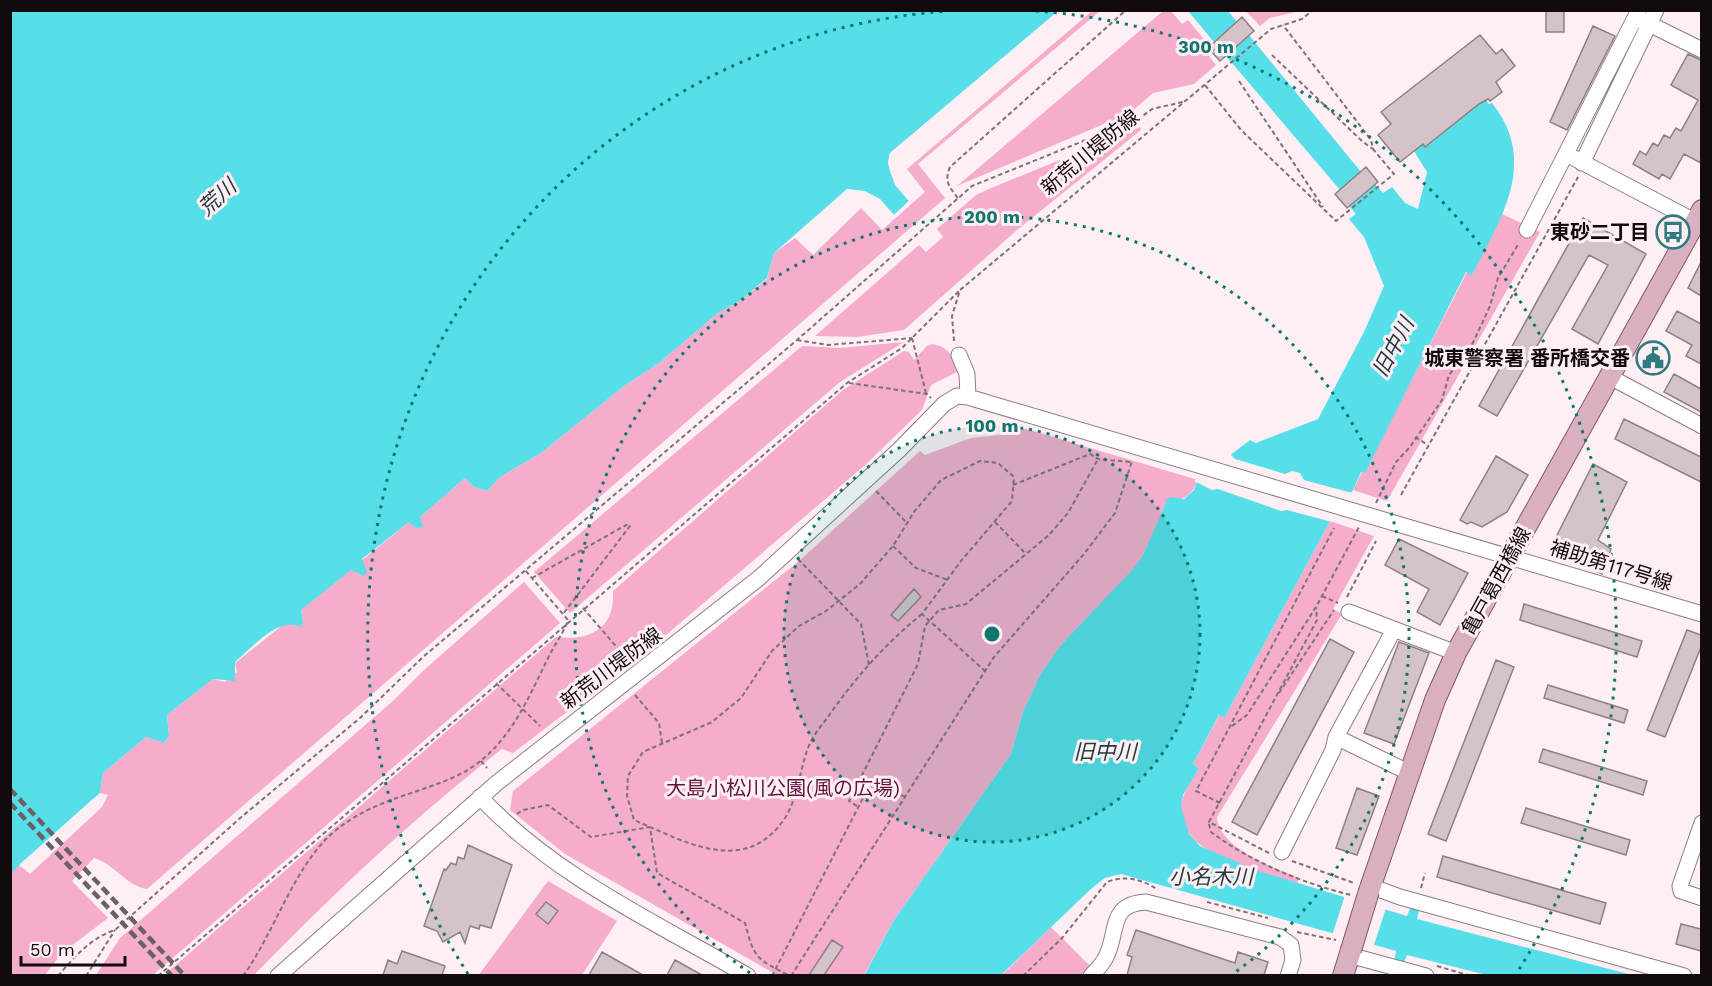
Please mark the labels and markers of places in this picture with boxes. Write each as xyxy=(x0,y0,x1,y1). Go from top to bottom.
bus stop icon: 東砂二丁目 xyxy=(1655,214,1691,250)
place label: 東砂二丁目 xyxy=(1550,220,1650,244)
public building icon: 城東警察署 番所橋交番 xyxy=(1635,340,1671,376)
place label: 城東警察署 番所橋交番 xyxy=(1424,346,1630,370)
centre of rings xyxy=(982,624,1002,644)

